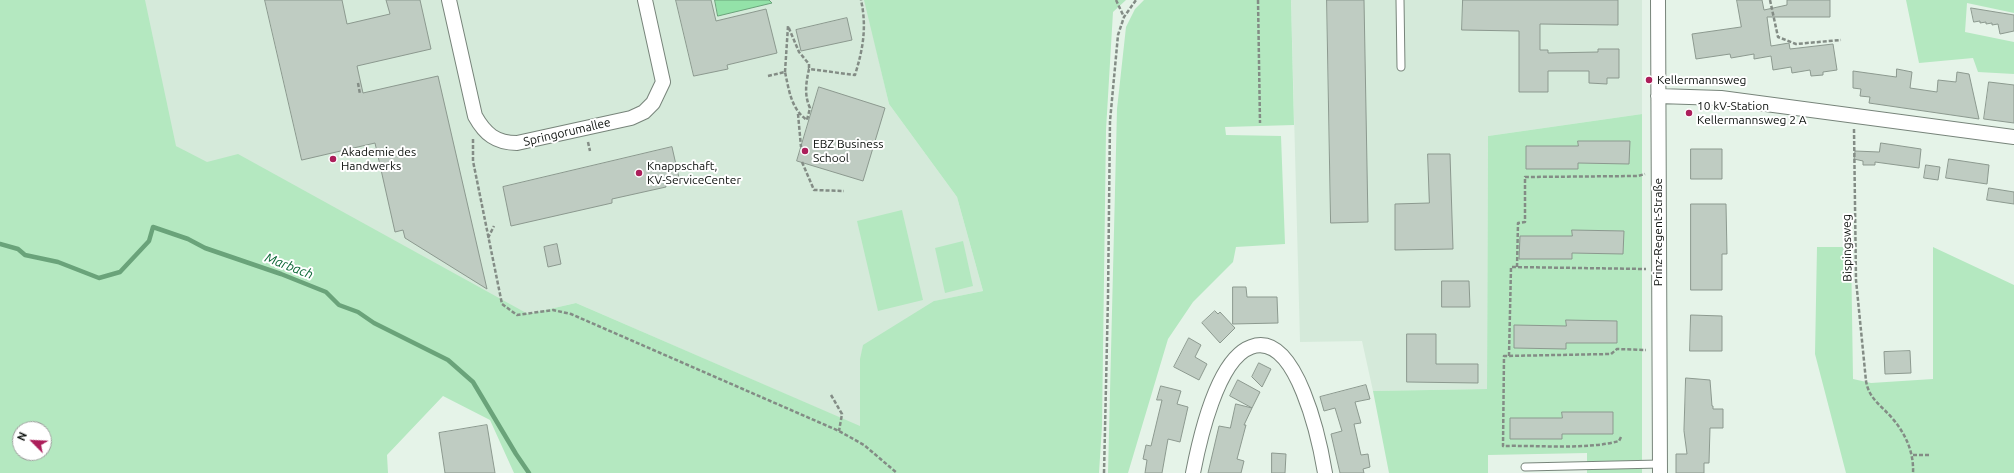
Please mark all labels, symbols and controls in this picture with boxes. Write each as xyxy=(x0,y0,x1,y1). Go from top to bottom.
place label: Kellermannsweg xyxy=(1657,73,1746,87)
marker: Kellermannsweg xyxy=(1644,75,1654,85)
place label: 10 kV-Station Kellermannsweg 2 A xyxy=(1697,99,1807,127)
marker: 10 kV-Station Kellermannsweg 2 A xyxy=(1684,108,1694,118)
street label: Springorumallee xyxy=(522,115,612,149)
place label: EBZ Business School xyxy=(813,137,883,165)
place label: Akademie des Handwerks xyxy=(341,145,416,173)
marker: EBZ Business School xyxy=(800,146,810,156)
marker: Akademie des Handwerks xyxy=(328,154,338,164)
place label: Knappschaft, KV-ServiceCenter xyxy=(647,159,741,187)
marker: Knappschaft, KV-ServiceCenter xyxy=(634,168,644,178)
street label: Prinz-Regent-Straße xyxy=(1651,178,1665,286)
street label: Bispingsweg xyxy=(1839,214,1855,282)
water label: Marbach xyxy=(263,250,315,282)
north arrow xyxy=(12,421,52,461)
text: N xyxy=(15,430,29,443)

